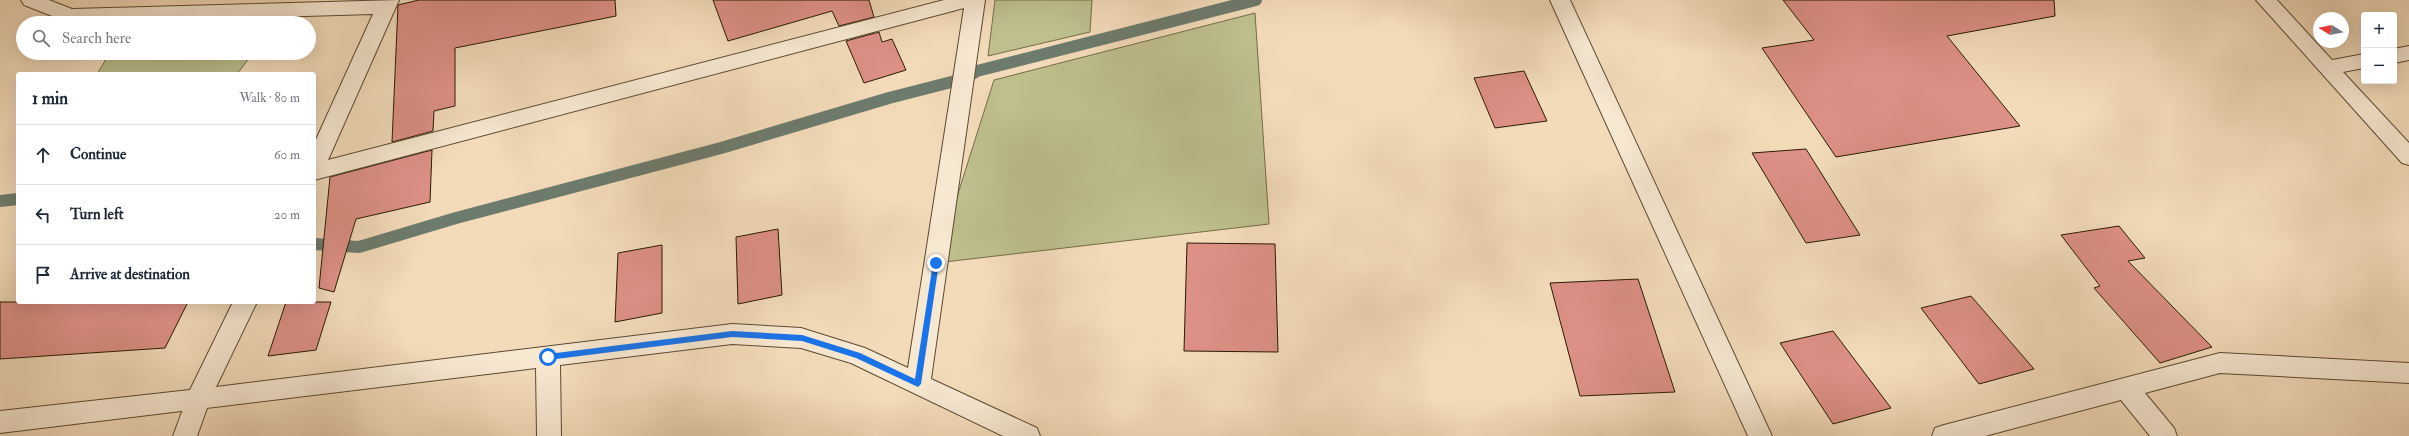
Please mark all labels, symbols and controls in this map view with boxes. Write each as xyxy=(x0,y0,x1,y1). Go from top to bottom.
north arrow xyxy=(2313,12,2349,48)
map controls xyxy=(2361,12,2397,84)
button: + xyxy=(2361,12,2397,48)
search box xyxy=(16,16,316,60)
icon: search xyxy=(30,27,52,49)
text: Search here xyxy=(62,29,131,48)
button: − xyxy=(2361,48,2397,84)
text: 1 min xyxy=(32,88,68,109)
text: Walk · 80 m xyxy=(239,90,300,106)
icon: ahead xyxy=(32,144,54,166)
text: Continue xyxy=(70,145,126,164)
text: 60 m xyxy=(274,147,300,163)
icon: left xyxy=(32,204,54,226)
text: Turn left xyxy=(70,205,124,224)
text: 20 m xyxy=(274,207,300,223)
route end xyxy=(927,254,945,272)
icon: arrive xyxy=(32,264,54,286)
text: Arrive at destination xyxy=(70,265,190,284)
route start xyxy=(539,348,557,366)

